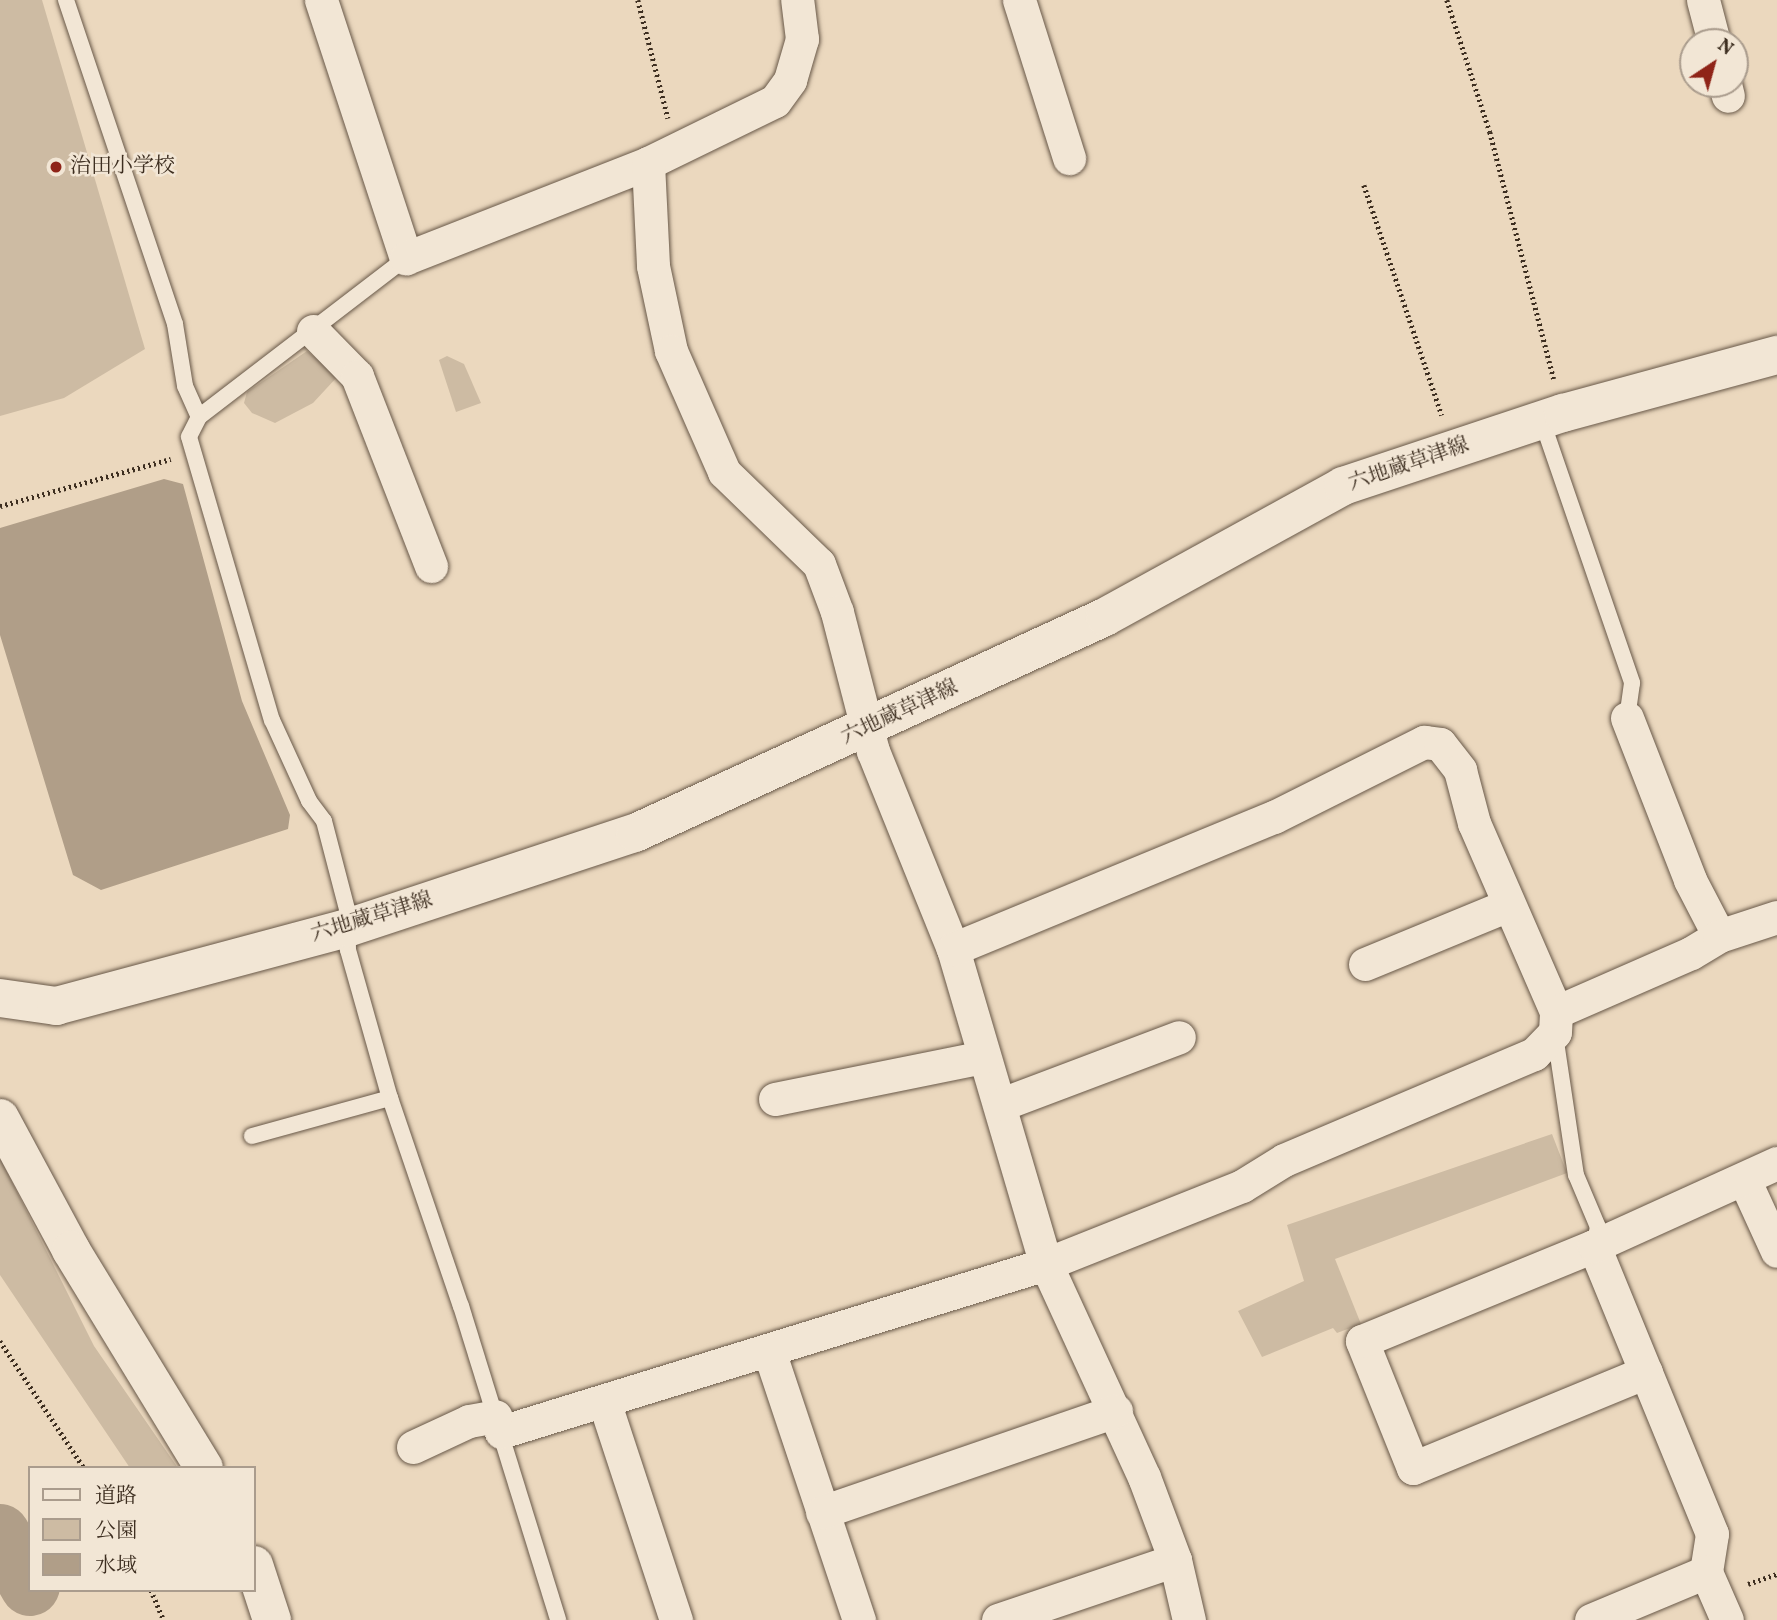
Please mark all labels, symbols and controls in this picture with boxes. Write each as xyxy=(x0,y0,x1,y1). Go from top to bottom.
north arrow xyxy=(1679,28,1749,98)
text: N xyxy=(1712,33,1738,62)
place label: 治田小学校 xyxy=(70,154,175,180)
marker: 治田小学校 xyxy=(48,159,64,175)
street label: 六地蔵草津線 xyxy=(1345,433,1473,497)
street label: 六地蔵草津線 xyxy=(838,675,962,751)
street label: 六地蔵草津線 xyxy=(308,888,436,948)
legend xyxy=(28,1466,256,1592)
text: 道路 xyxy=(95,1482,137,1511)
text: 公園 xyxy=(95,1517,137,1546)
text: 水域 xyxy=(95,1552,137,1581)

